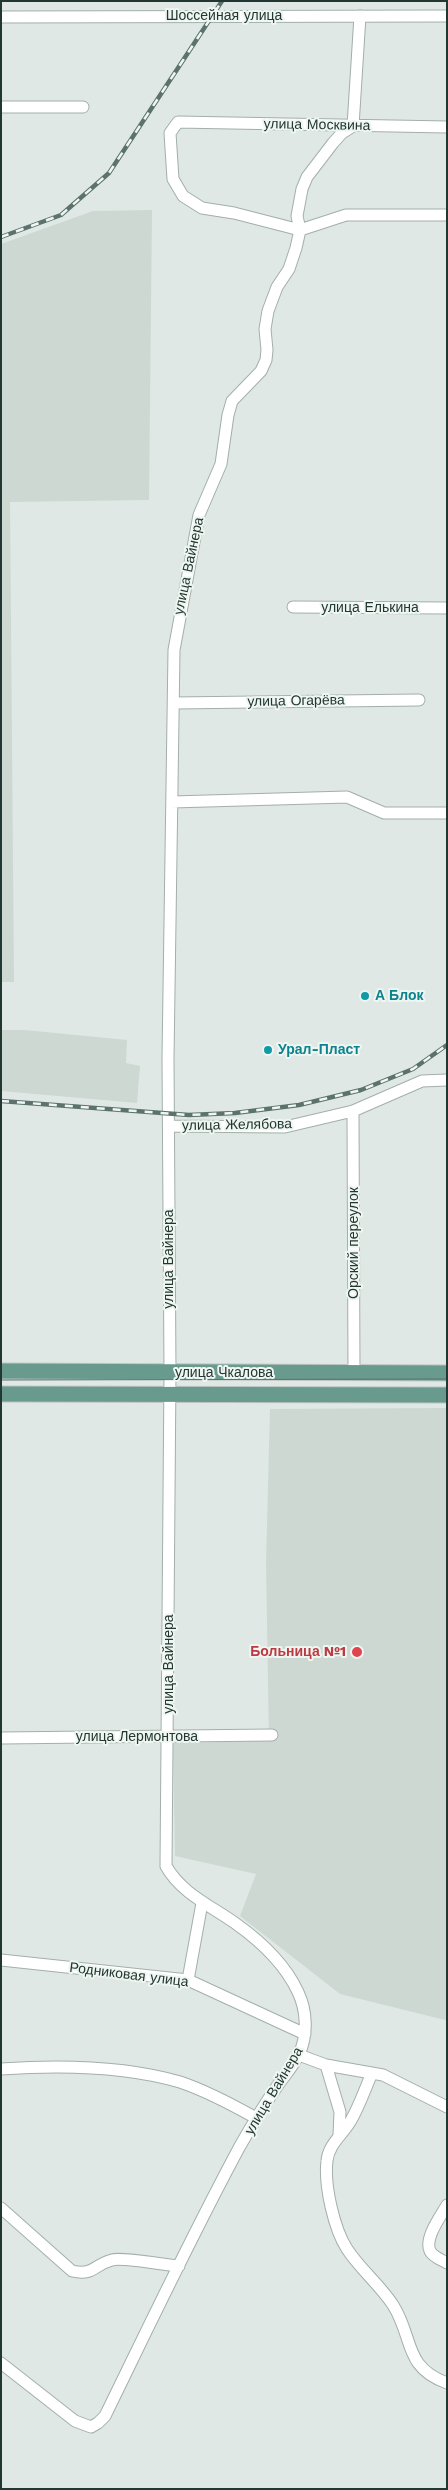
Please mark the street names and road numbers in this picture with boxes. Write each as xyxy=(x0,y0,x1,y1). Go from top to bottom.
street label: Шоссейная улица xyxy=(166,8,282,24)
street label: улица Москвина xyxy=(263,116,371,134)
street label: улица Вайнера xyxy=(170,516,208,616)
street label: улица Елькина xyxy=(321,600,419,616)
street label: улица Огарёва xyxy=(247,692,345,710)
street label: улица Желябова xyxy=(182,1116,292,1134)
street label: Орский переулок xyxy=(346,1187,362,1299)
street label: улица Вайнера xyxy=(161,1209,177,1309)
street label: улица Чкалова xyxy=(175,1365,273,1381)
street label: улица Вайнера xyxy=(161,1614,177,1714)
street label: улица Лермонтова xyxy=(76,1729,198,1745)
street label: Родниковая улица xyxy=(68,1959,190,1991)
street label: улица Вайнера xyxy=(241,2044,307,2138)

